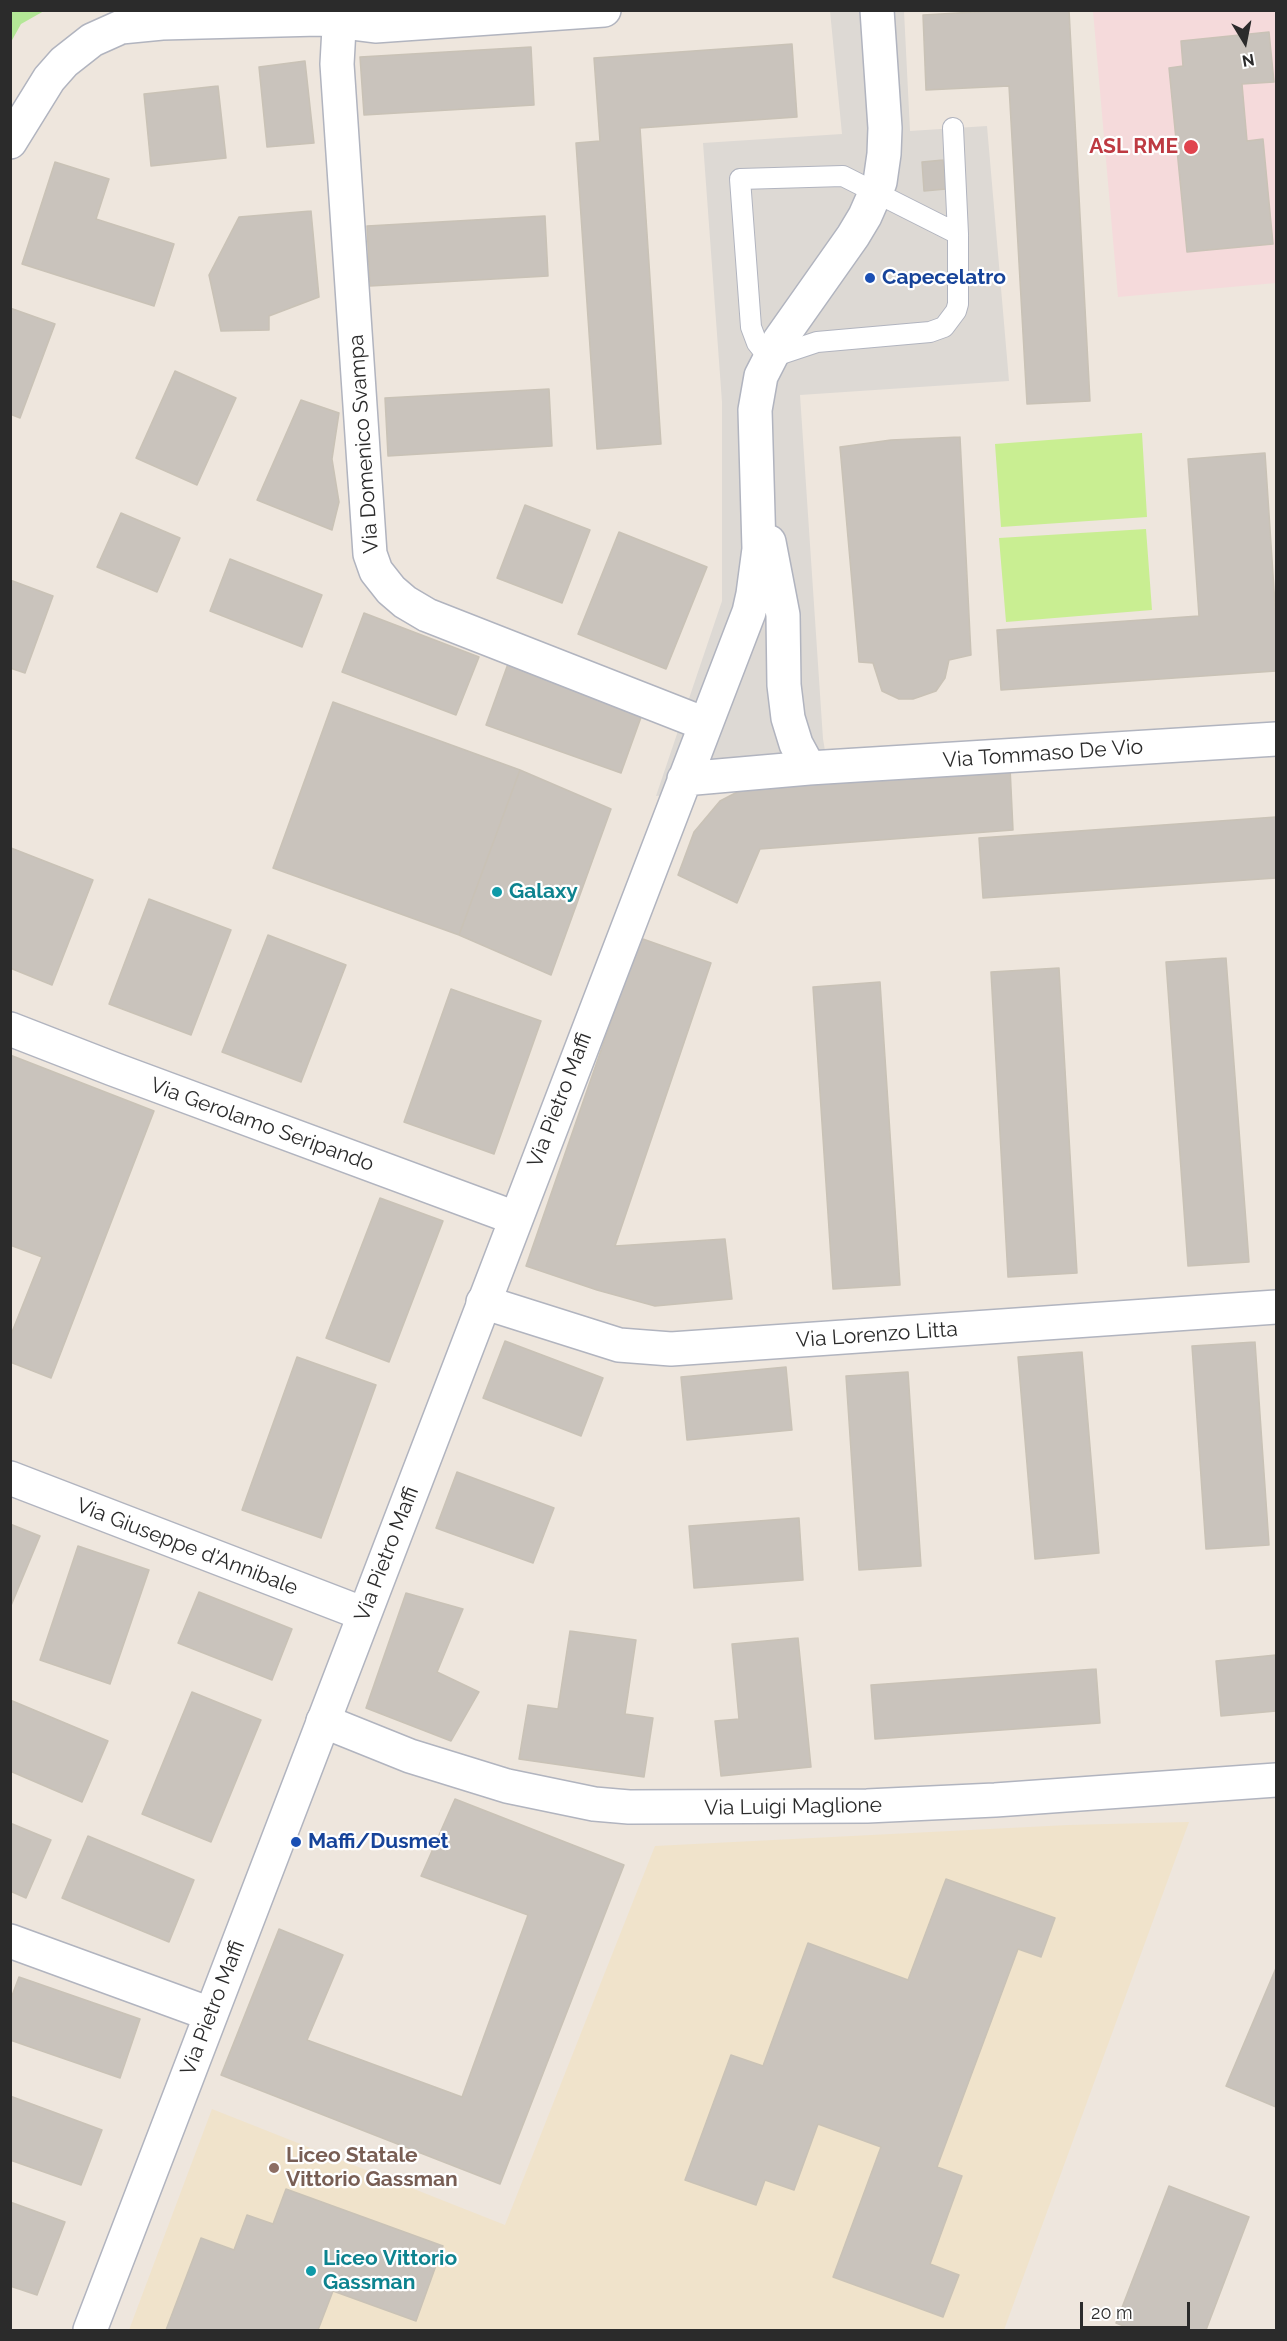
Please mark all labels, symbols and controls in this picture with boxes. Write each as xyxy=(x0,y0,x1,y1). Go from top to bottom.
north arrow xyxy=(1215,12,1275,72)
text: N xyxy=(1241,50,1256,71)
place label: ASL RME xyxy=(1089,134,1178,160)
marker: ASL RME xyxy=(1182,138,1200,156)
place label: Capecelatro xyxy=(882,265,1006,291)
marker: Capecelatro xyxy=(863,271,877,285)
street label: Via Domenico Svampa xyxy=(344,334,384,554)
street label: Via Tommaso De Vio xyxy=(942,734,1144,774)
place label: Galaxy xyxy=(509,879,578,905)
marker: Galaxy xyxy=(490,885,504,899)
street label: Via Pietro Maffi xyxy=(523,1029,597,1171)
street label: Via Gerolamo Seripando xyxy=(147,1073,377,1177)
street label: Via Lorenzo Litta xyxy=(795,1317,959,1353)
street label: Via Pietro Maffi xyxy=(350,1483,424,1625)
street label: Via Giuseppe d'Annibale xyxy=(73,1493,301,1601)
street label: Via Luigi Maglione xyxy=(704,1793,882,1821)
place label: Maffi/Dusmet xyxy=(308,1829,449,1855)
marker: Maffi/Dusmet xyxy=(289,1835,303,1849)
street label: Via Pietro Maffi xyxy=(176,1937,250,2079)
place label: Liceo Statale Vittorio Gassman xyxy=(286,2143,458,2193)
marker: Liceo Statale Vittorio Gassman xyxy=(267,2161,281,2175)
place label: Liceo Vittorio Gassman xyxy=(323,2246,457,2296)
marker: Liceo Vittorio Gassman xyxy=(304,2264,318,2278)
scale bar xyxy=(1083,2290,1192,2328)
text: 20 m xyxy=(1091,2302,1133,2323)

